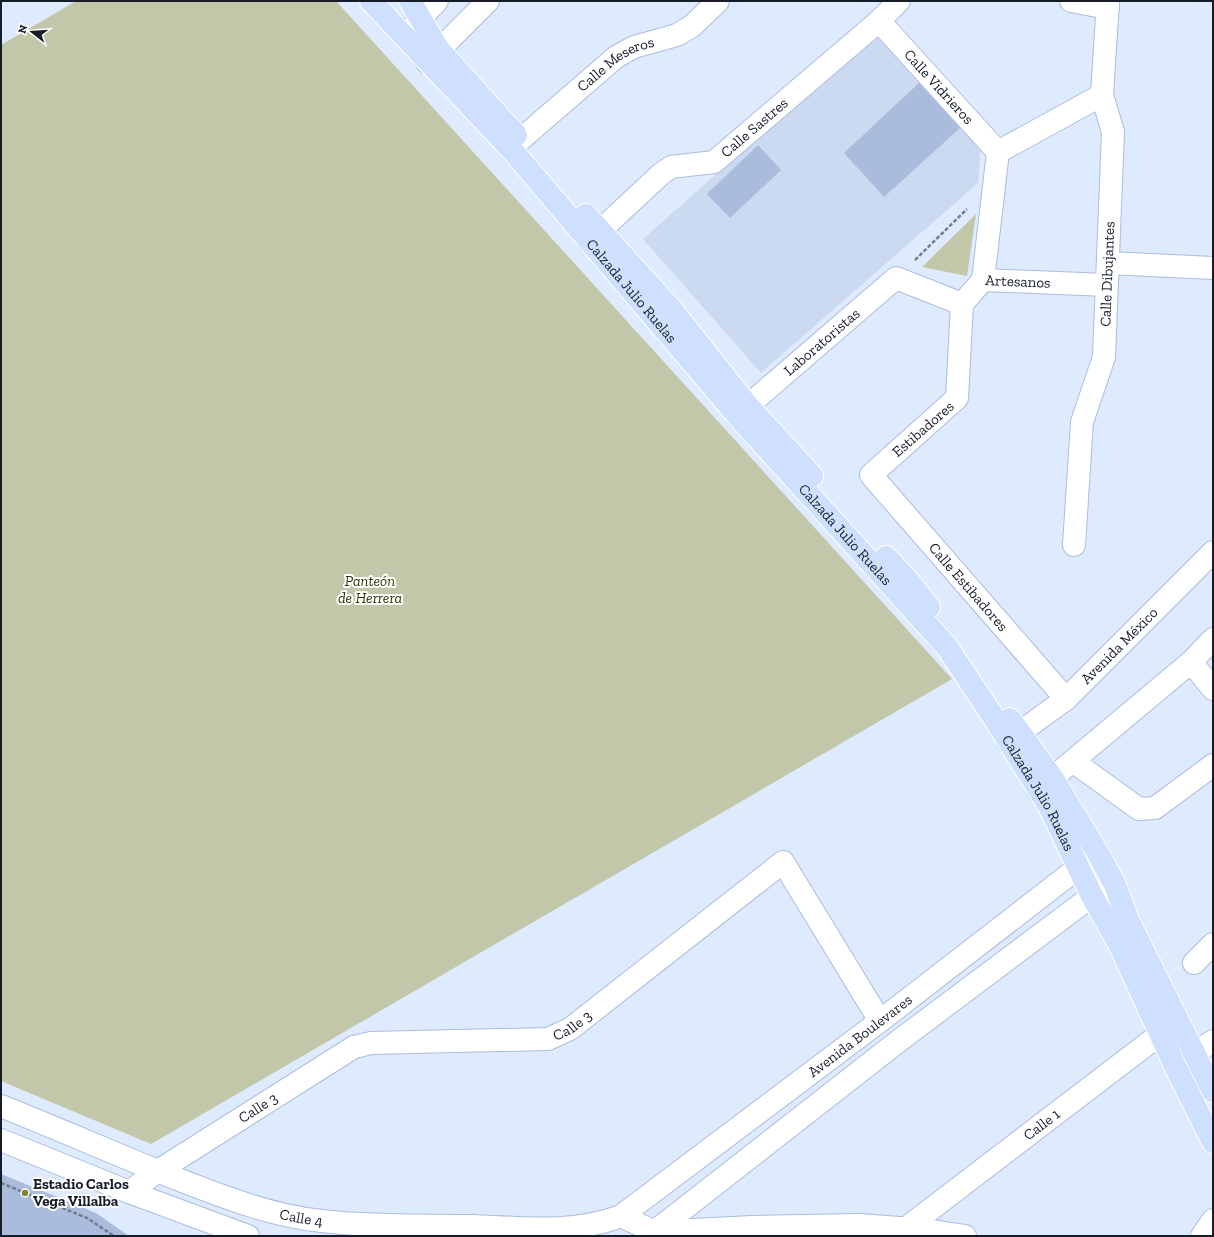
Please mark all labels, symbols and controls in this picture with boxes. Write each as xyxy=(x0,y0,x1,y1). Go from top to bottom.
north arrow xyxy=(12,12,52,52)
text: N xyxy=(15,23,31,35)
street label: Calle Meseros xyxy=(573,33,656,96)
street label: Calle Vidrieros xyxy=(900,46,977,128)
street label: Calle Sastres xyxy=(717,94,792,161)
street label: Calle Dibujantes xyxy=(1096,221,1118,327)
street label: Calzada Julio Ruelas xyxy=(583,235,681,347)
street label: Artesanos xyxy=(985,271,1051,292)
street label: Laboratoristas xyxy=(780,304,864,380)
street label: Estibadores xyxy=(888,397,958,461)
street label: Calzada Julio Ruelas xyxy=(795,480,896,589)
street label: Calle Estibadores xyxy=(925,539,1012,635)
park label: Panteón de Herrera xyxy=(338,572,402,607)
street label: Avenida México xyxy=(1077,603,1162,688)
street label: Calzada Julio Ruelas xyxy=(998,732,1078,854)
street label: Avenida Boulevares xyxy=(804,990,916,1081)
street label: Calle 3 xyxy=(550,1007,595,1045)
street label: Calle 3 xyxy=(235,1089,281,1127)
street label: Calle 1 xyxy=(1020,1105,1064,1144)
place label: Estadio Carlos Vega Villalba xyxy=(33,1175,129,1210)
marker: Estadio Carlos Vega Villalba xyxy=(20,1188,30,1198)
street label: Calle 4 xyxy=(278,1205,324,1230)

